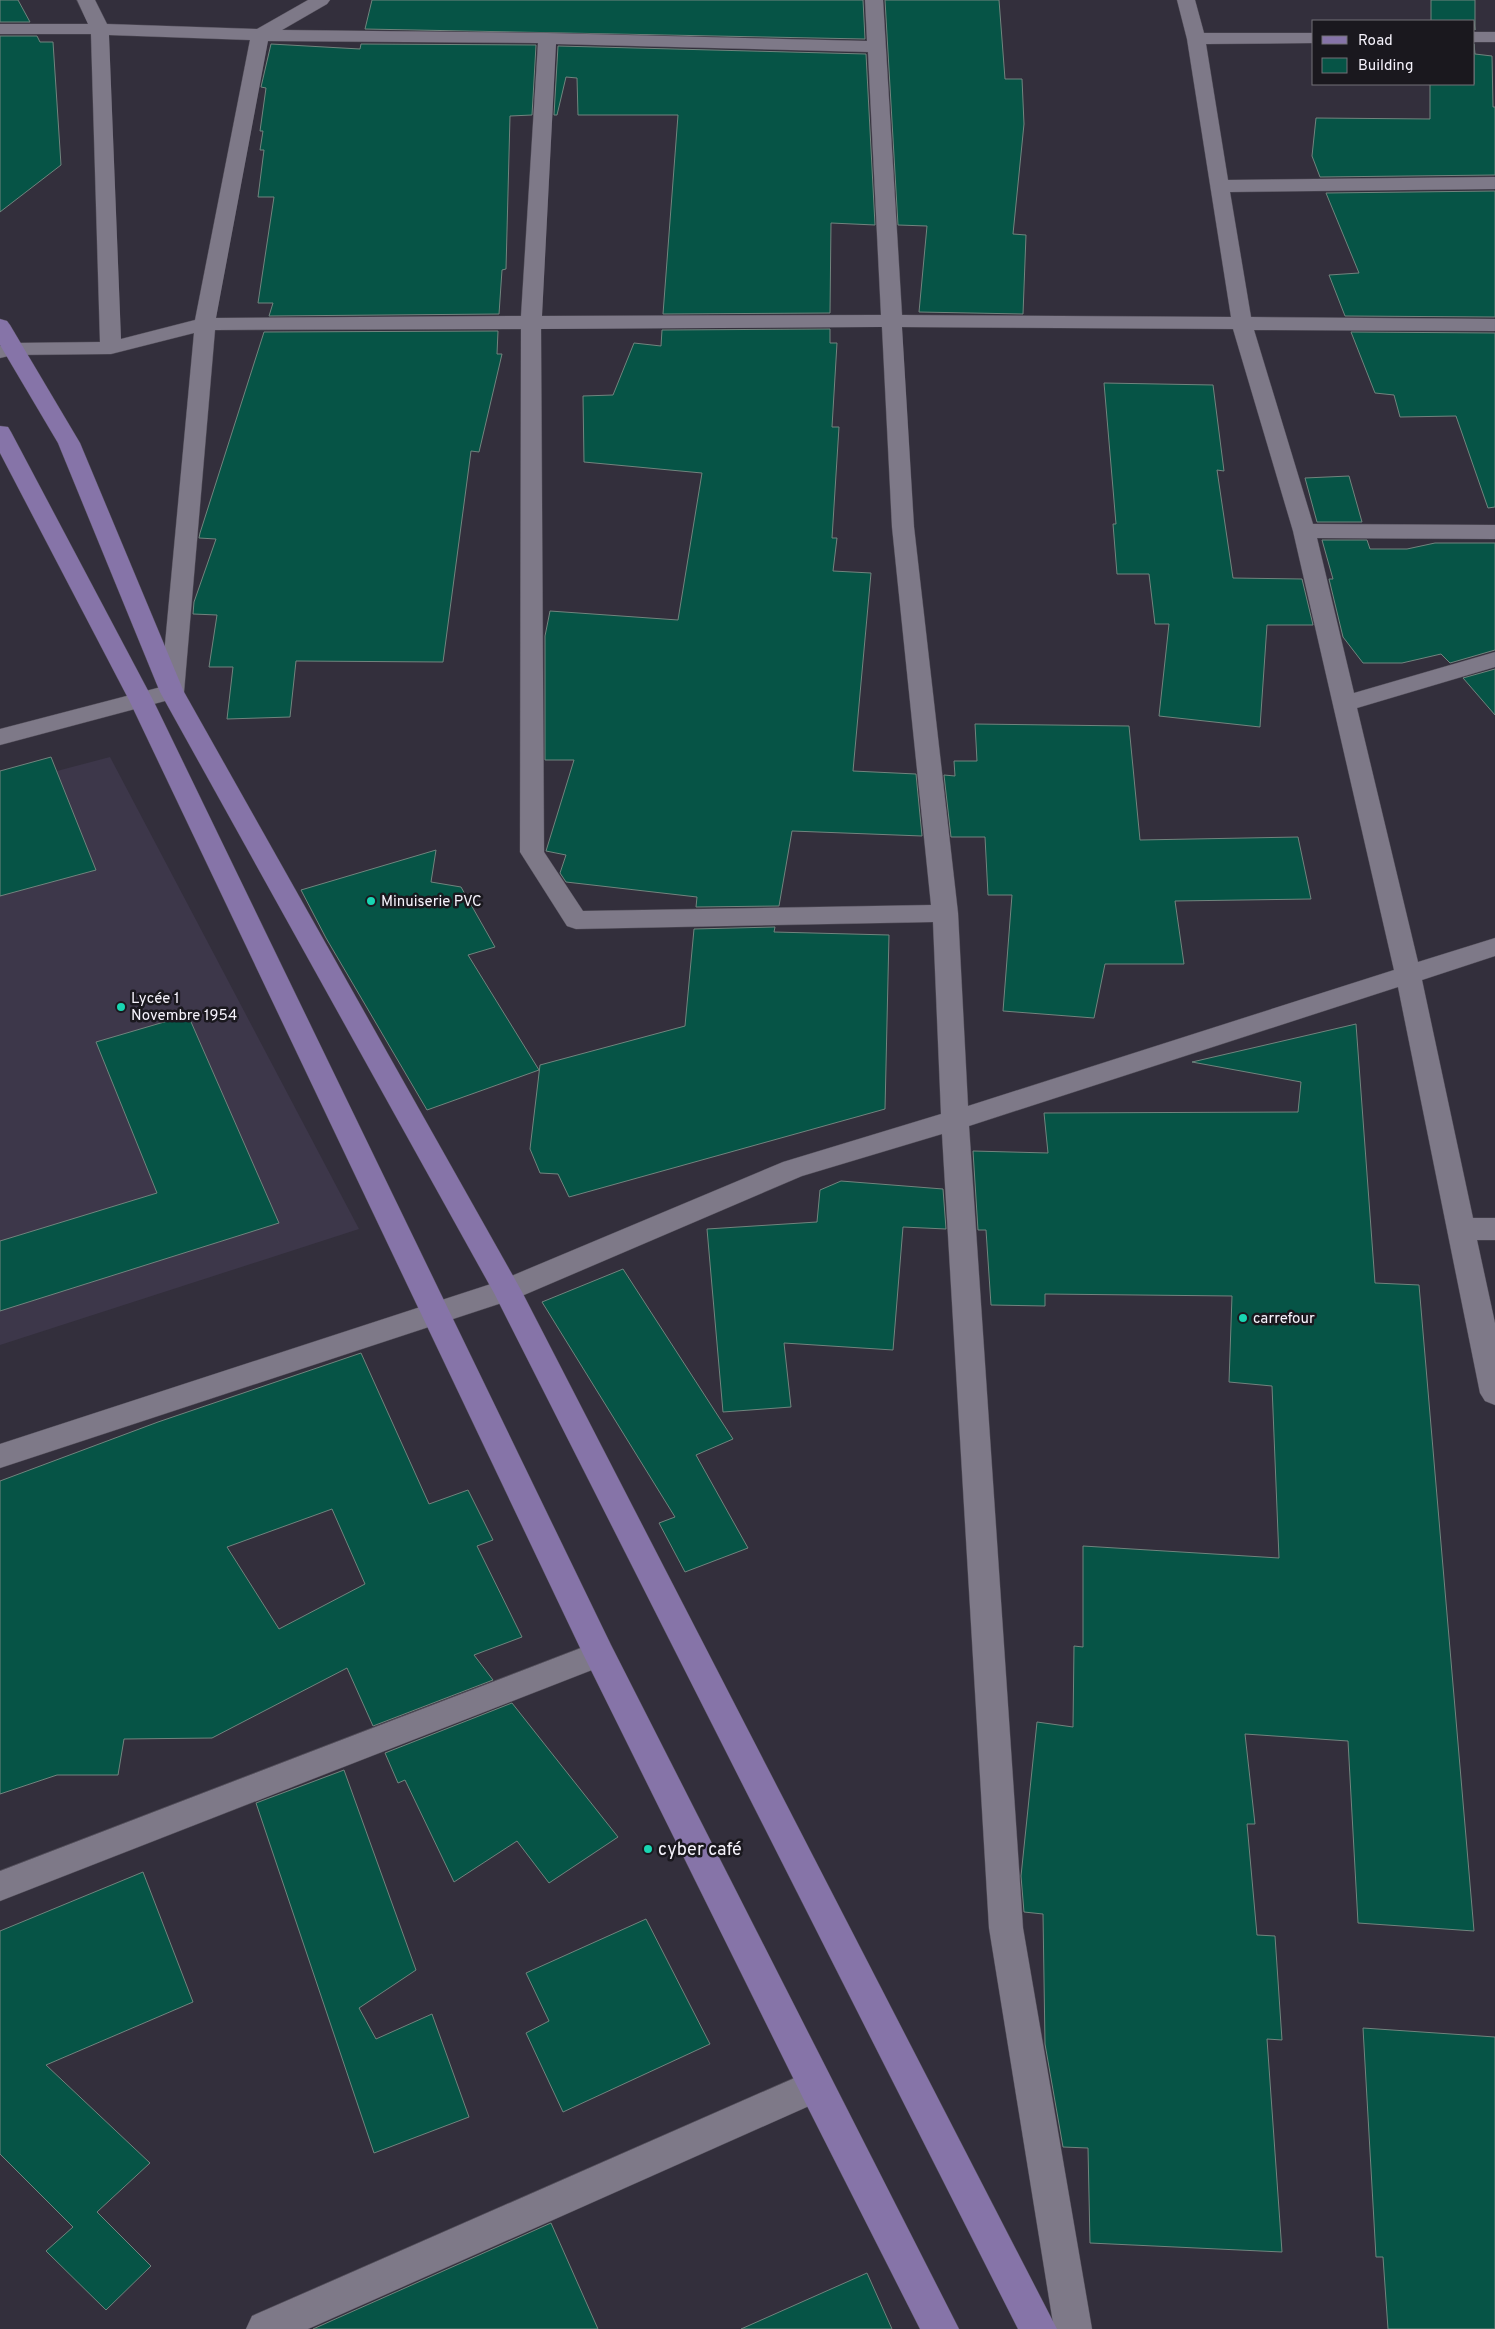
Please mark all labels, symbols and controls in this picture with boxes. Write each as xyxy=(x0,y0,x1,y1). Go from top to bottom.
legend xyxy=(1312,20,1475,85)
text: Road xyxy=(1358,32,1393,51)
text: Building xyxy=(1358,57,1413,76)
place label: Minuiserie PVC xyxy=(381,893,482,912)
marker: Minuiserie PVC xyxy=(365,895,377,907)
place label: Lycée 1 Novembre 1954 xyxy=(131,990,237,1026)
marker: Lycée 1 Novembre 1954 xyxy=(115,1001,127,1013)
place label: carrefour xyxy=(1253,1310,1315,1329)
marker: carrefour xyxy=(1237,1312,1249,1324)
place label: cyber café xyxy=(658,1839,742,1862)
marker: cyber café xyxy=(642,1843,654,1855)

